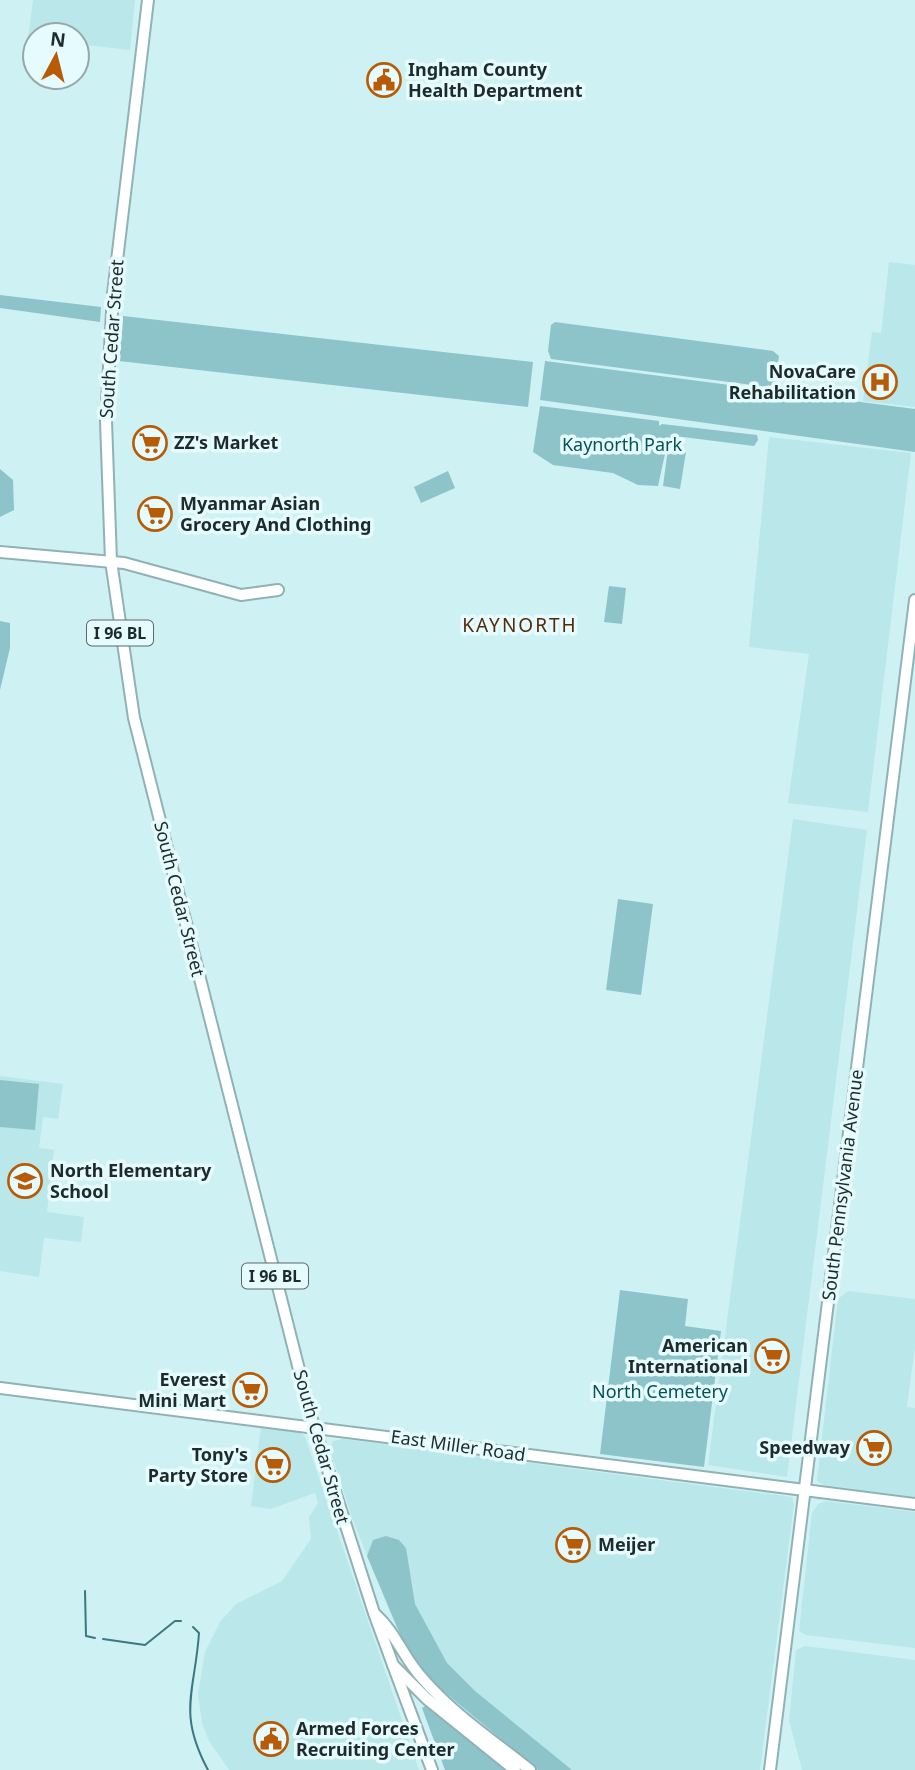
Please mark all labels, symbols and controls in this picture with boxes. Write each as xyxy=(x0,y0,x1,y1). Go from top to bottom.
north arrow xyxy=(21,21,91,91)
text: N xyxy=(49,25,67,53)
place label: Ingham County Health Department xyxy=(408,57,583,102)
public building icon: Ingham County Health Department xyxy=(365,61,403,99)
street label: South Cedar Street xyxy=(93,258,129,419)
place label: NovaCare Rehabilitation xyxy=(729,359,856,404)
hospital icon: NovaCare Rehabilitation xyxy=(861,363,899,401)
supermarket icon: ZZ's Market xyxy=(131,424,169,462)
place label: ZZ's Market xyxy=(174,430,279,454)
park label: Kaynorth Park xyxy=(562,432,682,456)
place label: Myanmar Asian Grocery And Clothing xyxy=(180,491,371,536)
supermarket icon: Myanmar Asian Grocery And Clothing xyxy=(136,495,174,533)
district label: KAYNORTH xyxy=(462,612,578,638)
road number: I 96 BL xyxy=(87,620,153,646)
street label: South Cedar Street xyxy=(149,819,211,979)
street label: South Pennsylvania Avenue xyxy=(816,1068,868,1302)
place label: North Elementary School xyxy=(50,1158,212,1203)
school or university icon: North Elementary School xyxy=(6,1162,44,1200)
road number: I 96 BL xyxy=(242,1264,308,1288)
place label: American International xyxy=(628,1333,748,1378)
supermarket icon: American International xyxy=(753,1337,791,1375)
place label: Everest Mini Mart xyxy=(138,1367,226,1412)
street label: South Cedar Street xyxy=(288,1367,356,1527)
supermarket icon: Everest Mini Mart xyxy=(231,1371,269,1409)
park label: North Cemetery xyxy=(592,1379,729,1403)
street label: East Miller Road xyxy=(389,1424,527,1466)
supermarket icon: Speedway xyxy=(855,1429,893,1467)
place label: Speedway xyxy=(759,1435,851,1459)
place label: Tony's Party Store xyxy=(148,1442,248,1487)
supermarket icon: Tony's Party Store xyxy=(254,1446,292,1484)
supermarket icon: Meijer xyxy=(554,1526,592,1564)
place label: Meijer xyxy=(598,1532,655,1556)
place label: Armed Forces Recruiting Center xyxy=(296,1716,455,1761)
public building icon: Armed Forces Recruiting Center xyxy=(252,1720,290,1758)

